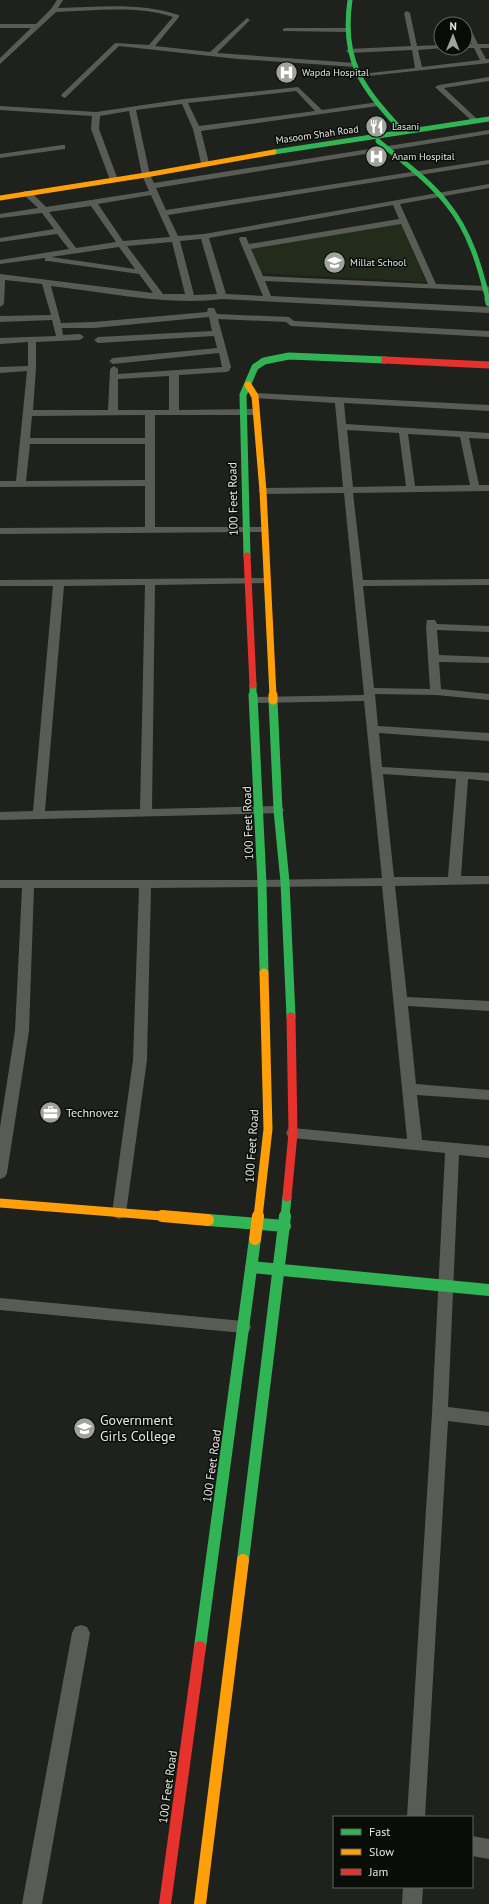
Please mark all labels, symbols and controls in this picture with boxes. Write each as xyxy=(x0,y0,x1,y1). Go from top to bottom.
north arrow xyxy=(433,16,473,56)
text: N xyxy=(449,19,457,33)
hospital icon: Wapda Hospital xyxy=(274,59,300,85)
place label: Wapda Hospital xyxy=(302,66,369,79)
restaurant icon: Lasani xyxy=(364,113,390,139)
place label: Lasani xyxy=(392,120,419,133)
street label: Masoom Shah Road xyxy=(275,122,359,147)
hospital icon: Anam Hospital xyxy=(363,143,389,169)
place label: Anam Hospital xyxy=(392,150,455,163)
school or university icon: Millat School xyxy=(322,249,348,275)
place label: Millat School xyxy=(350,256,406,269)
street label: 100 Feet Road xyxy=(224,462,241,536)
street label: 100 Feet Road xyxy=(239,786,256,860)
office icon: Technovez xyxy=(37,1100,63,1126)
place label: Technovez xyxy=(66,1105,119,1120)
street label: 100 Feet Road xyxy=(241,1109,262,1183)
place label: Government Girls College xyxy=(100,1411,176,1445)
school or university icon: Government Girls College xyxy=(72,1415,98,1441)
street label: 100 Feet Road xyxy=(199,1428,224,1503)
street label: 100 Feet Road xyxy=(155,1749,180,1824)
legend xyxy=(333,1816,473,1888)
text: Fast xyxy=(369,1824,390,1839)
text: Slow xyxy=(369,1844,394,1859)
text: Jam xyxy=(368,1864,388,1879)

